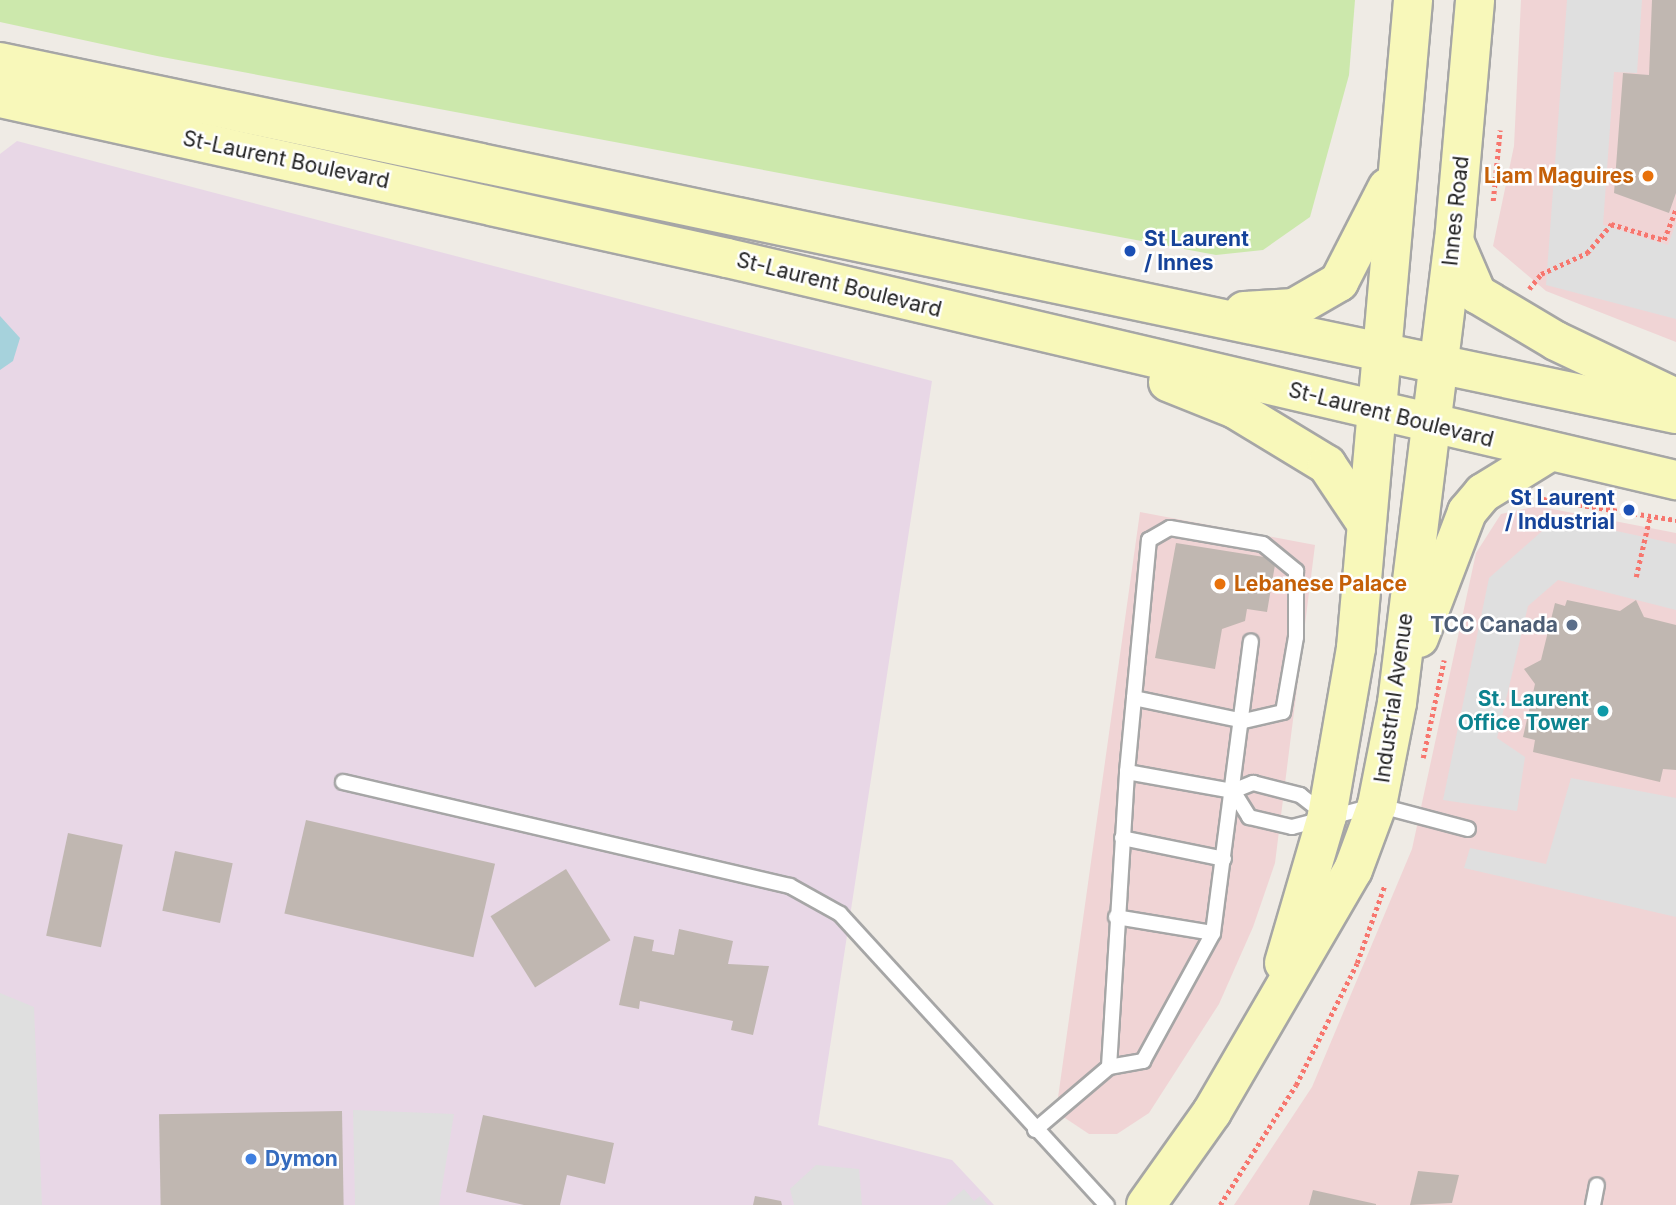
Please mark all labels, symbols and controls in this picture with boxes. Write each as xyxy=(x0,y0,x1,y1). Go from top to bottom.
street label: St-Laurent Boulevard xyxy=(181,126,391,194)
street label: Innes Road xyxy=(1438,155,1474,267)
place label: Liam Maguires xyxy=(1484,163,1634,189)
marker: Liam Maguires xyxy=(1640,168,1656,184)
place label: St Laurent / Innes xyxy=(1144,226,1249,276)
marker: St Laurent / Innes xyxy=(1122,243,1138,259)
street label: St-Laurent Boulevard xyxy=(734,247,944,323)
street label: St-Laurent Boulevard xyxy=(1286,377,1496,453)
place label: St Laurent / Industrial xyxy=(1505,485,1615,535)
marker: St Laurent / Industrial xyxy=(1621,502,1637,518)
place label: Lebanese Palace xyxy=(1234,571,1407,597)
marker: Lebanese Palace xyxy=(1212,576,1228,592)
street label: Industrial Avenue xyxy=(1370,612,1418,784)
place label: TCC Canada xyxy=(1430,612,1558,638)
marker: TCC Canada xyxy=(1564,617,1580,633)
place label: St. Laurent Office Tower xyxy=(1458,686,1589,736)
marker: St. Laurent Office Tower xyxy=(1595,703,1611,719)
place label: Dymon xyxy=(265,1146,338,1172)
marker: Dymon xyxy=(243,1151,259,1167)

